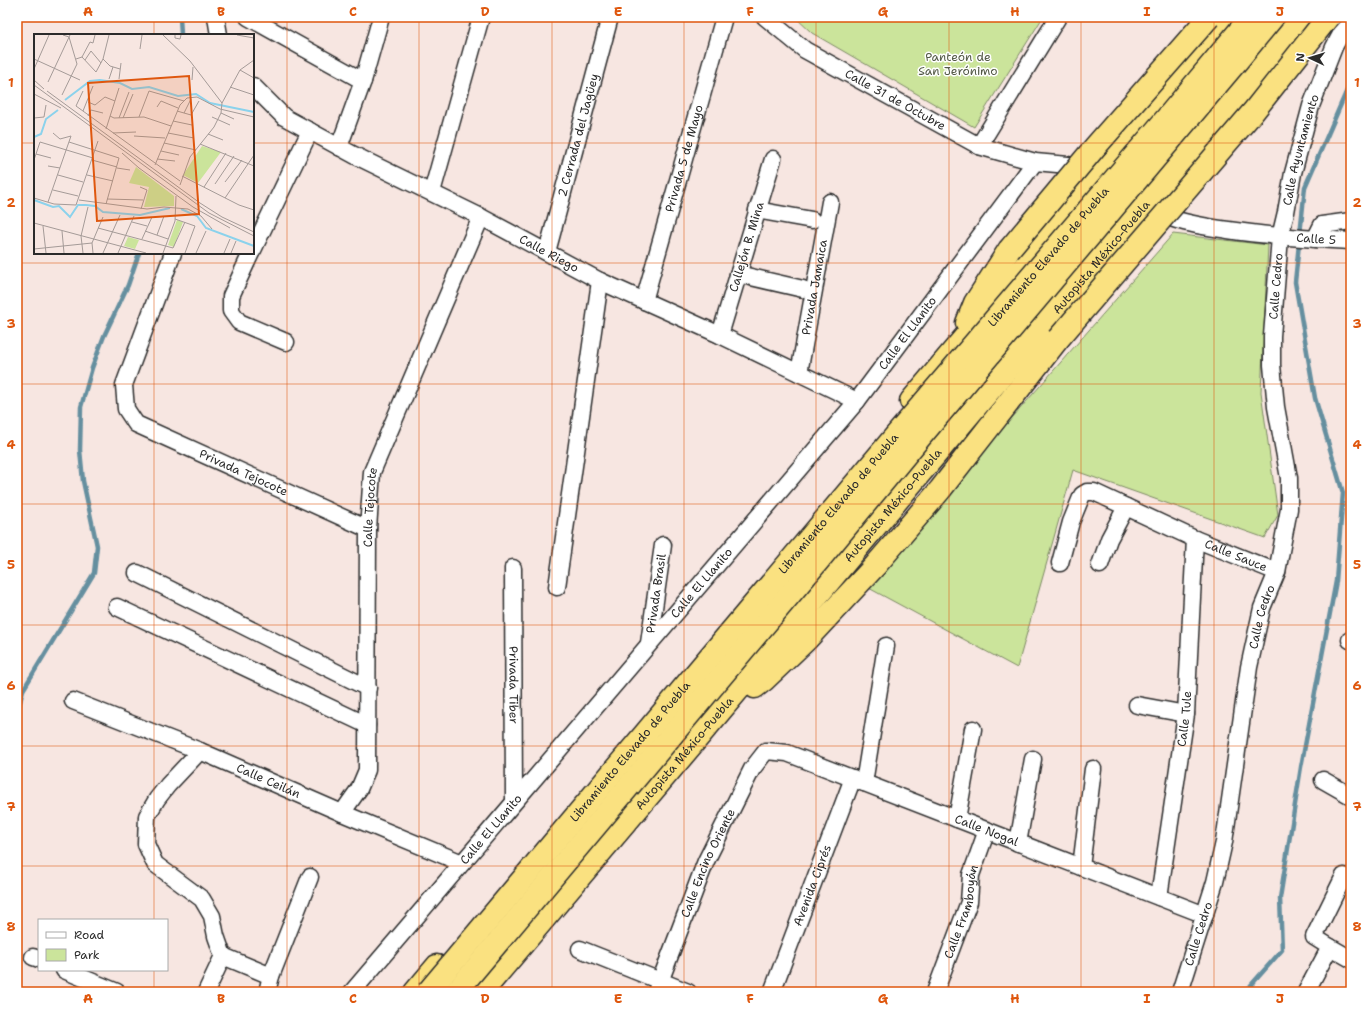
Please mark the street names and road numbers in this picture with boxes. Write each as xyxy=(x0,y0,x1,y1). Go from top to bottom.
street label: Calle 31 de Octubre xyxy=(842,66,949,134)
street label: 2 Cerrada del Jagüey xyxy=(554,72,603,199)
street label: Calle Ayuntamiento xyxy=(1279,92,1323,207)
street label: Privada 5 de Mayo xyxy=(661,103,707,214)
street label: Libramiento Elevado de Puebla xyxy=(984,183,1113,330)
street label: Autopista México-Puebla xyxy=(1049,197,1154,317)
street label: Callejón B. Mina xyxy=(725,199,768,294)
street label: Calle 5 xyxy=(1296,230,1337,248)
street label: Calle Riego xyxy=(516,231,582,276)
street label: Privada Jamaica xyxy=(798,238,831,337)
street label: Calle Cedro xyxy=(1265,253,1287,320)
street label: Calle El Llanito xyxy=(875,293,940,373)
street label: Libramiento Elevado de Puebla xyxy=(775,429,903,577)
street label: Autopista México-Puebla xyxy=(841,445,946,566)
street label: Privada Tejocote xyxy=(197,446,291,500)
street label: Calle Tejocote xyxy=(360,464,381,547)
street label: Calle Sauce xyxy=(1202,536,1270,575)
street label: Calle El Llanito xyxy=(667,544,736,621)
street label: Privada Brasil xyxy=(642,552,670,634)
street label: Calle Cedro xyxy=(1245,582,1279,650)
street label: Privada Tiber xyxy=(505,646,522,724)
street label: Libramiento Elevado de Puebla xyxy=(566,678,694,825)
street label: Calle Tule xyxy=(1173,690,1195,748)
street label: Autopista México-Puebla xyxy=(632,693,737,813)
street label: Calle Ceilán xyxy=(234,760,303,802)
street label: Calle El Llanito xyxy=(456,791,526,868)
street label: Calle Encino Oriente xyxy=(677,806,739,920)
street label: Calle Nogal xyxy=(952,811,1021,850)
street label: Avenida Ciprés xyxy=(790,842,835,928)
street label: Calle Framboyán xyxy=(940,862,982,961)
street label: Calle Cedro xyxy=(1181,900,1216,968)

